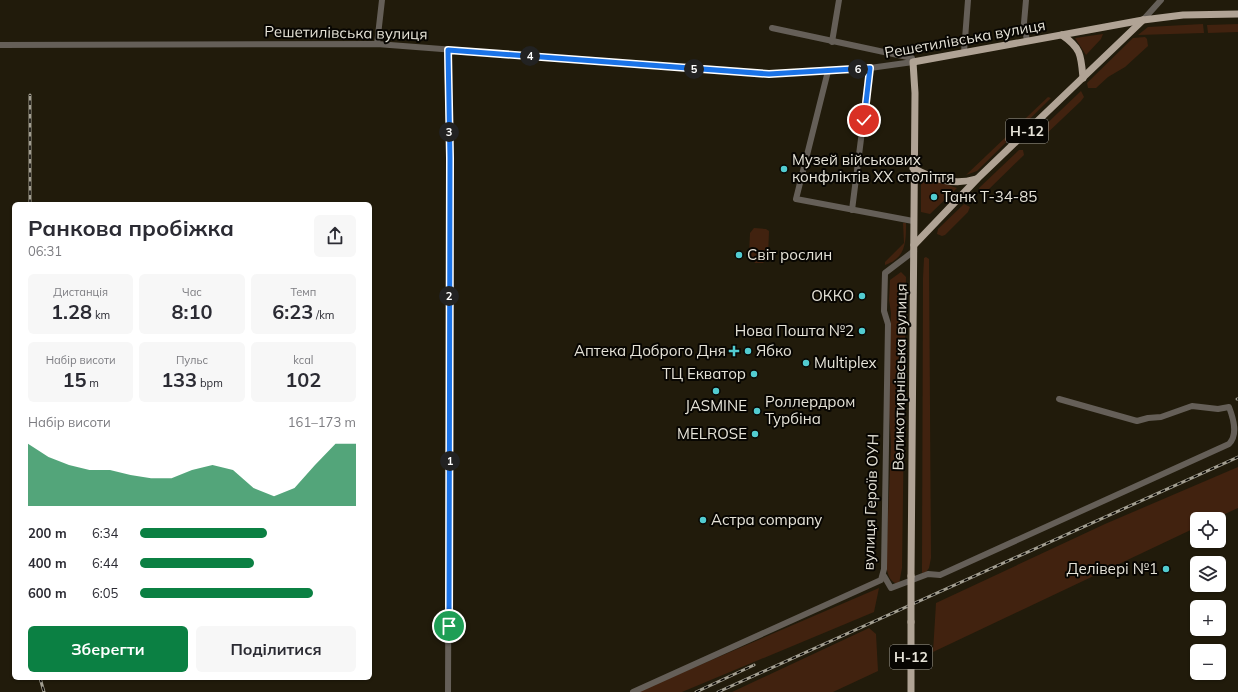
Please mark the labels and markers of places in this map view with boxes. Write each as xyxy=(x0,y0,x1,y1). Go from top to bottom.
pin: 4 xyxy=(520,46,540,66)
pin: 5 xyxy=(684,59,704,79)
pin: 6 xyxy=(848,59,868,79)
pin xyxy=(847,103,881,137)
pin: 3 xyxy=(439,122,459,142)
place label: Музей військових конфліктів ХХ століття xyxy=(792,150,954,186)
marker: Музей військових конфліктів ХХ століття xyxy=(779,164,789,174)
place label: Танк Т-34-85 xyxy=(942,187,1037,206)
marker: Танк Т-34-85 xyxy=(929,192,939,202)
place label: Світ рослин xyxy=(747,245,832,264)
marker: Світ рослин xyxy=(734,250,744,260)
pin: 2 xyxy=(439,286,459,306)
place label: ОККО xyxy=(811,286,854,305)
marker: ОККО xyxy=(857,291,867,301)
place label: Нова Пошта №2 xyxy=(735,321,854,340)
marker: Нова Пошта №2 xyxy=(857,326,867,336)
place label: Аптека Доброго Дня xyxy=(574,341,726,360)
place label: Ябко xyxy=(756,341,792,360)
marker: Аптека Доброго Дня xyxy=(729,346,739,356)
marker: Ябко xyxy=(743,346,753,356)
place label: Multiplex xyxy=(814,353,877,372)
marker: Multiplex xyxy=(801,358,811,368)
place label: ТЦ Екватор xyxy=(662,364,746,383)
marker: ТЦ Екватор xyxy=(749,369,759,379)
marker: JASMINE xyxy=(711,386,721,396)
place label: Роллердром Турбіна xyxy=(765,392,855,428)
place label: JASMINE xyxy=(685,396,747,415)
marker: Роллердром Турбіна xyxy=(752,406,762,416)
place label: MELROSE xyxy=(677,424,747,443)
marker: MELROSE xyxy=(750,429,760,439)
pin: 1 xyxy=(440,451,460,471)
place label: Астра company xyxy=(711,510,822,529)
marker: Астра company xyxy=(698,515,708,525)
place label: Делівері №1 xyxy=(1066,559,1158,578)
marker: Делівері №1 xyxy=(1161,564,1171,574)
pin xyxy=(432,609,466,643)

